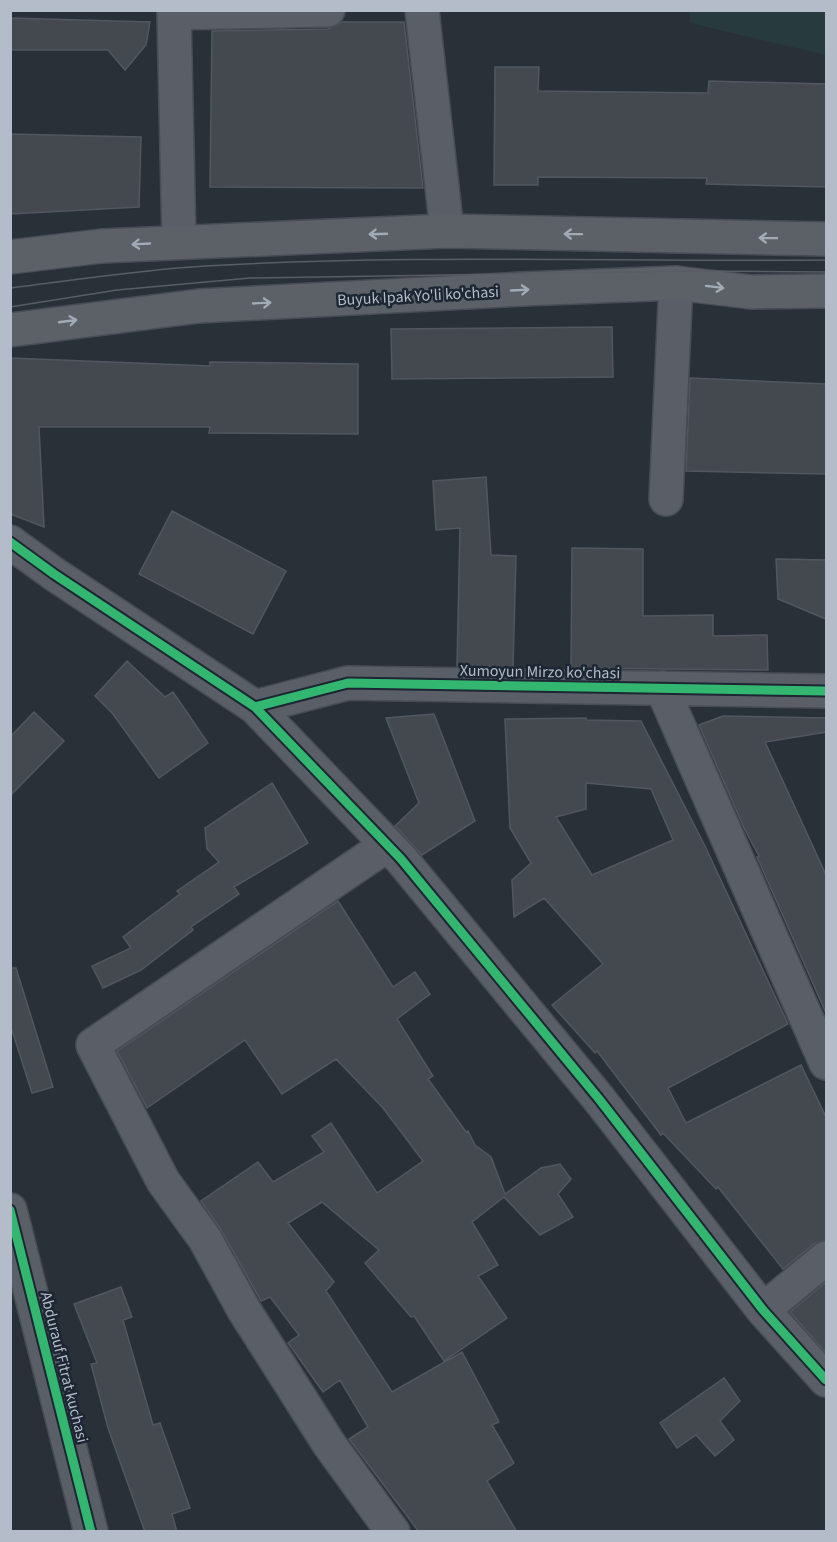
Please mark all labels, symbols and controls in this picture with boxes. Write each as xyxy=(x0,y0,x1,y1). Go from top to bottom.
one-way arrow xyxy=(369,228,389,239)
one-way arrow xyxy=(564,228,584,239)
one-way arrow xyxy=(759,232,779,244)
one-way arrow xyxy=(132,239,152,250)
street label: Buyuk Ipak Yo'li ko'chasi xyxy=(337,281,499,311)
one-way arrow xyxy=(704,282,724,293)
one-way arrow xyxy=(510,284,530,295)
one-way arrow xyxy=(252,298,272,309)
one-way arrow xyxy=(58,316,78,327)
street label: Xumoyun Mirzo ko'chasi xyxy=(460,660,620,684)
street label: Abdurauf Fitrat kuchasi xyxy=(35,1289,93,1445)

